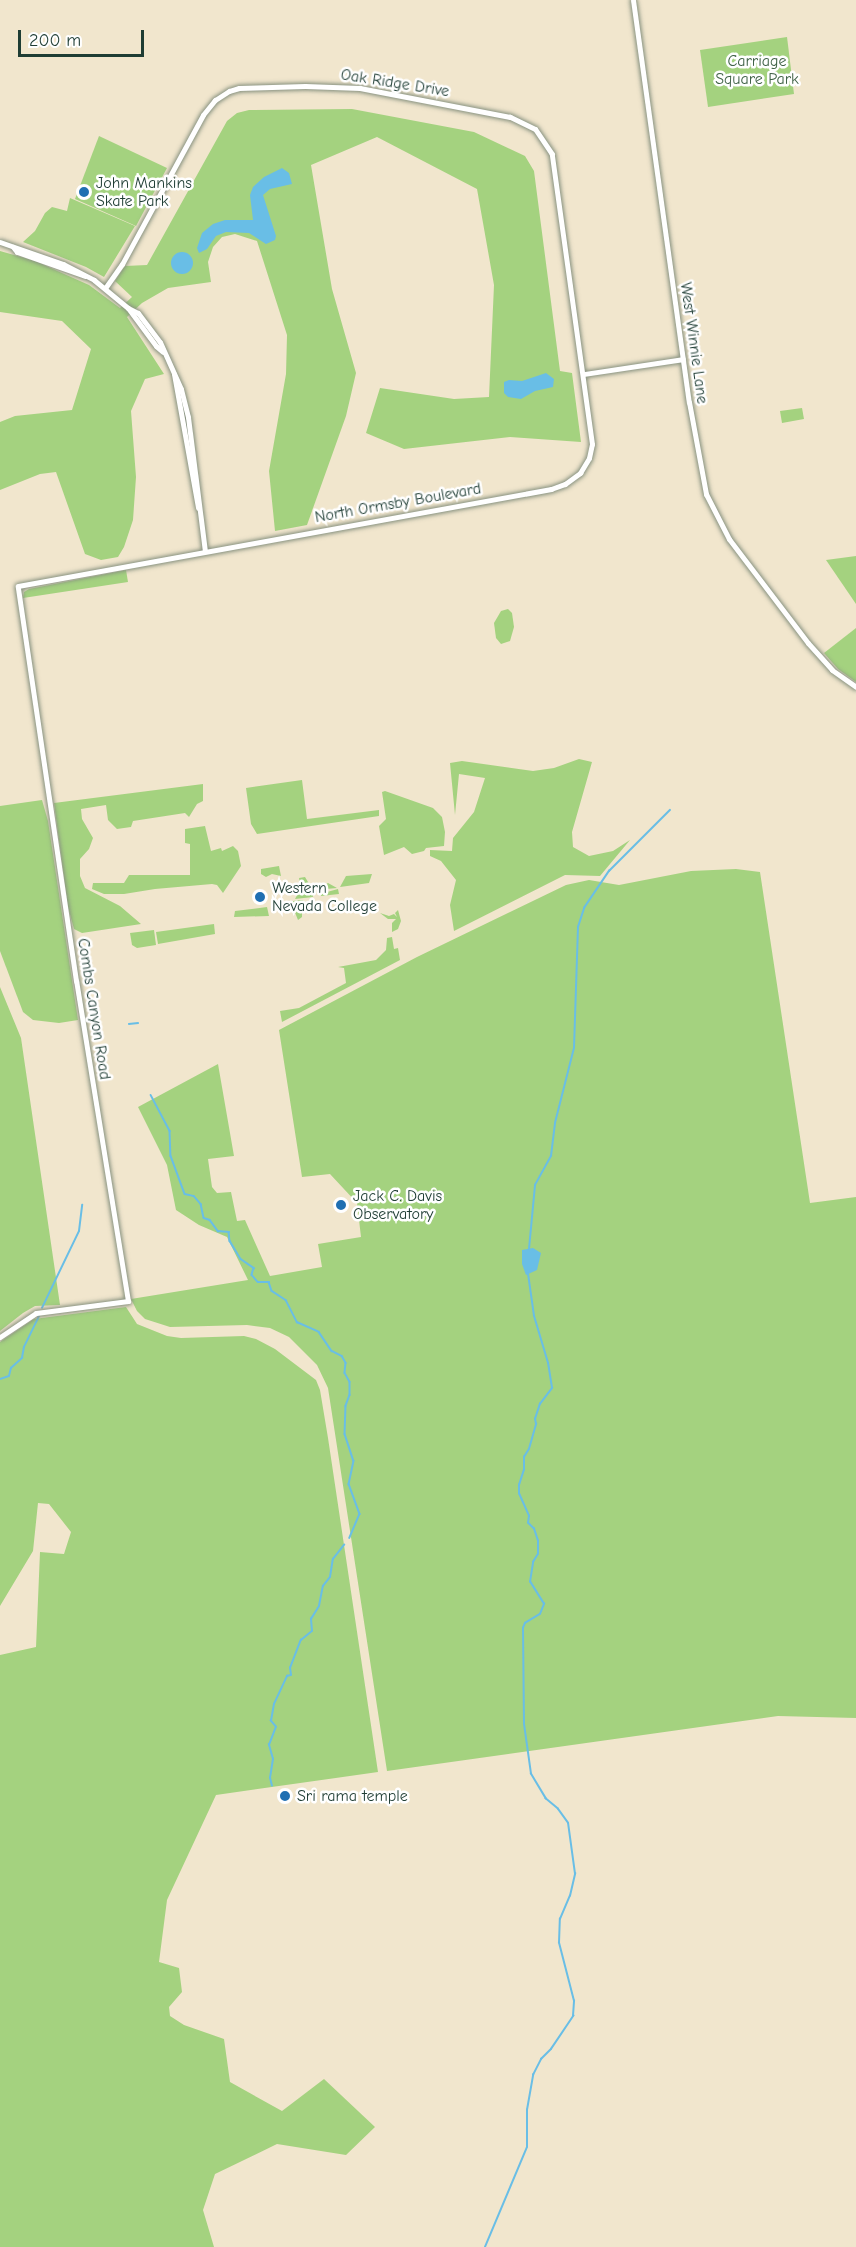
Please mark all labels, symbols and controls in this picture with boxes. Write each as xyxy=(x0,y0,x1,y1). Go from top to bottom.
scale bar xyxy=(21,18,147,56)
text: 200 m xyxy=(29,30,81,51)
park label: Carriage Square Park xyxy=(715,51,799,89)
street label: Oak Ridge Drive xyxy=(339,65,451,101)
place label: John Mankins Skate Park xyxy=(96,173,192,211)
marker: John Mankins Skate Park xyxy=(77,185,91,199)
street label: West Winnie Lane xyxy=(676,281,712,405)
street label: North Ormsby Boulevard xyxy=(313,479,483,527)
place label: Western Nevada College xyxy=(272,878,377,916)
marker: Western Nevada College xyxy=(253,890,267,904)
street label: Combs Canyon Road xyxy=(73,937,115,1081)
place label: Jack C. Davis Observatory xyxy=(353,1186,442,1224)
marker: Jack C. Davis Observatory xyxy=(334,1198,348,1212)
place label: Sri rama temple xyxy=(297,1786,408,1806)
marker: Sri rama temple xyxy=(278,1789,292,1803)

